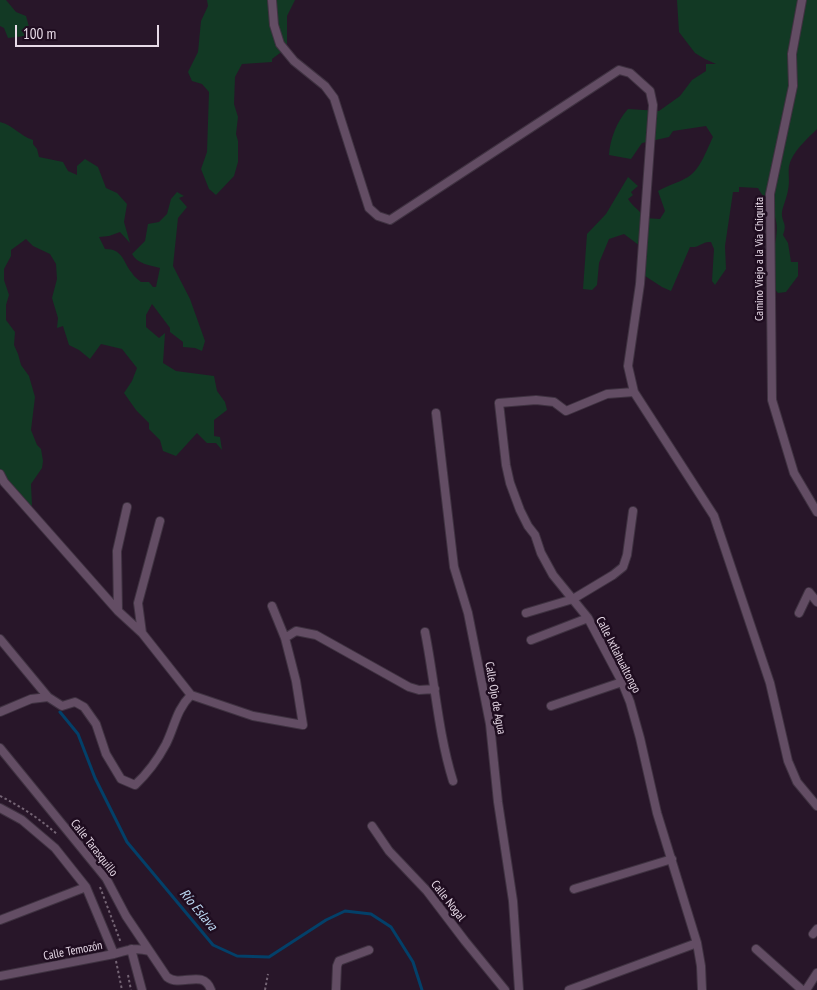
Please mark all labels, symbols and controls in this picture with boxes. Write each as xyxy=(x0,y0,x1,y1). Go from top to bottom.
scale bar xyxy=(18,15,161,47)
text: 100 m xyxy=(23,24,56,43)
street label: Camino Viejo a la Vía Chiquita xyxy=(753,197,767,321)
street label: Calle Ixtlahualtongo xyxy=(593,614,643,696)
street label: Calle Ojo de Agua xyxy=(482,661,508,735)
street label: Calle Tarasquillo xyxy=(67,817,121,879)
street label: Calle Nogal xyxy=(428,878,468,924)
water label: Río Eslava xyxy=(176,886,220,934)
street label: Calle Temozón xyxy=(42,938,104,964)

